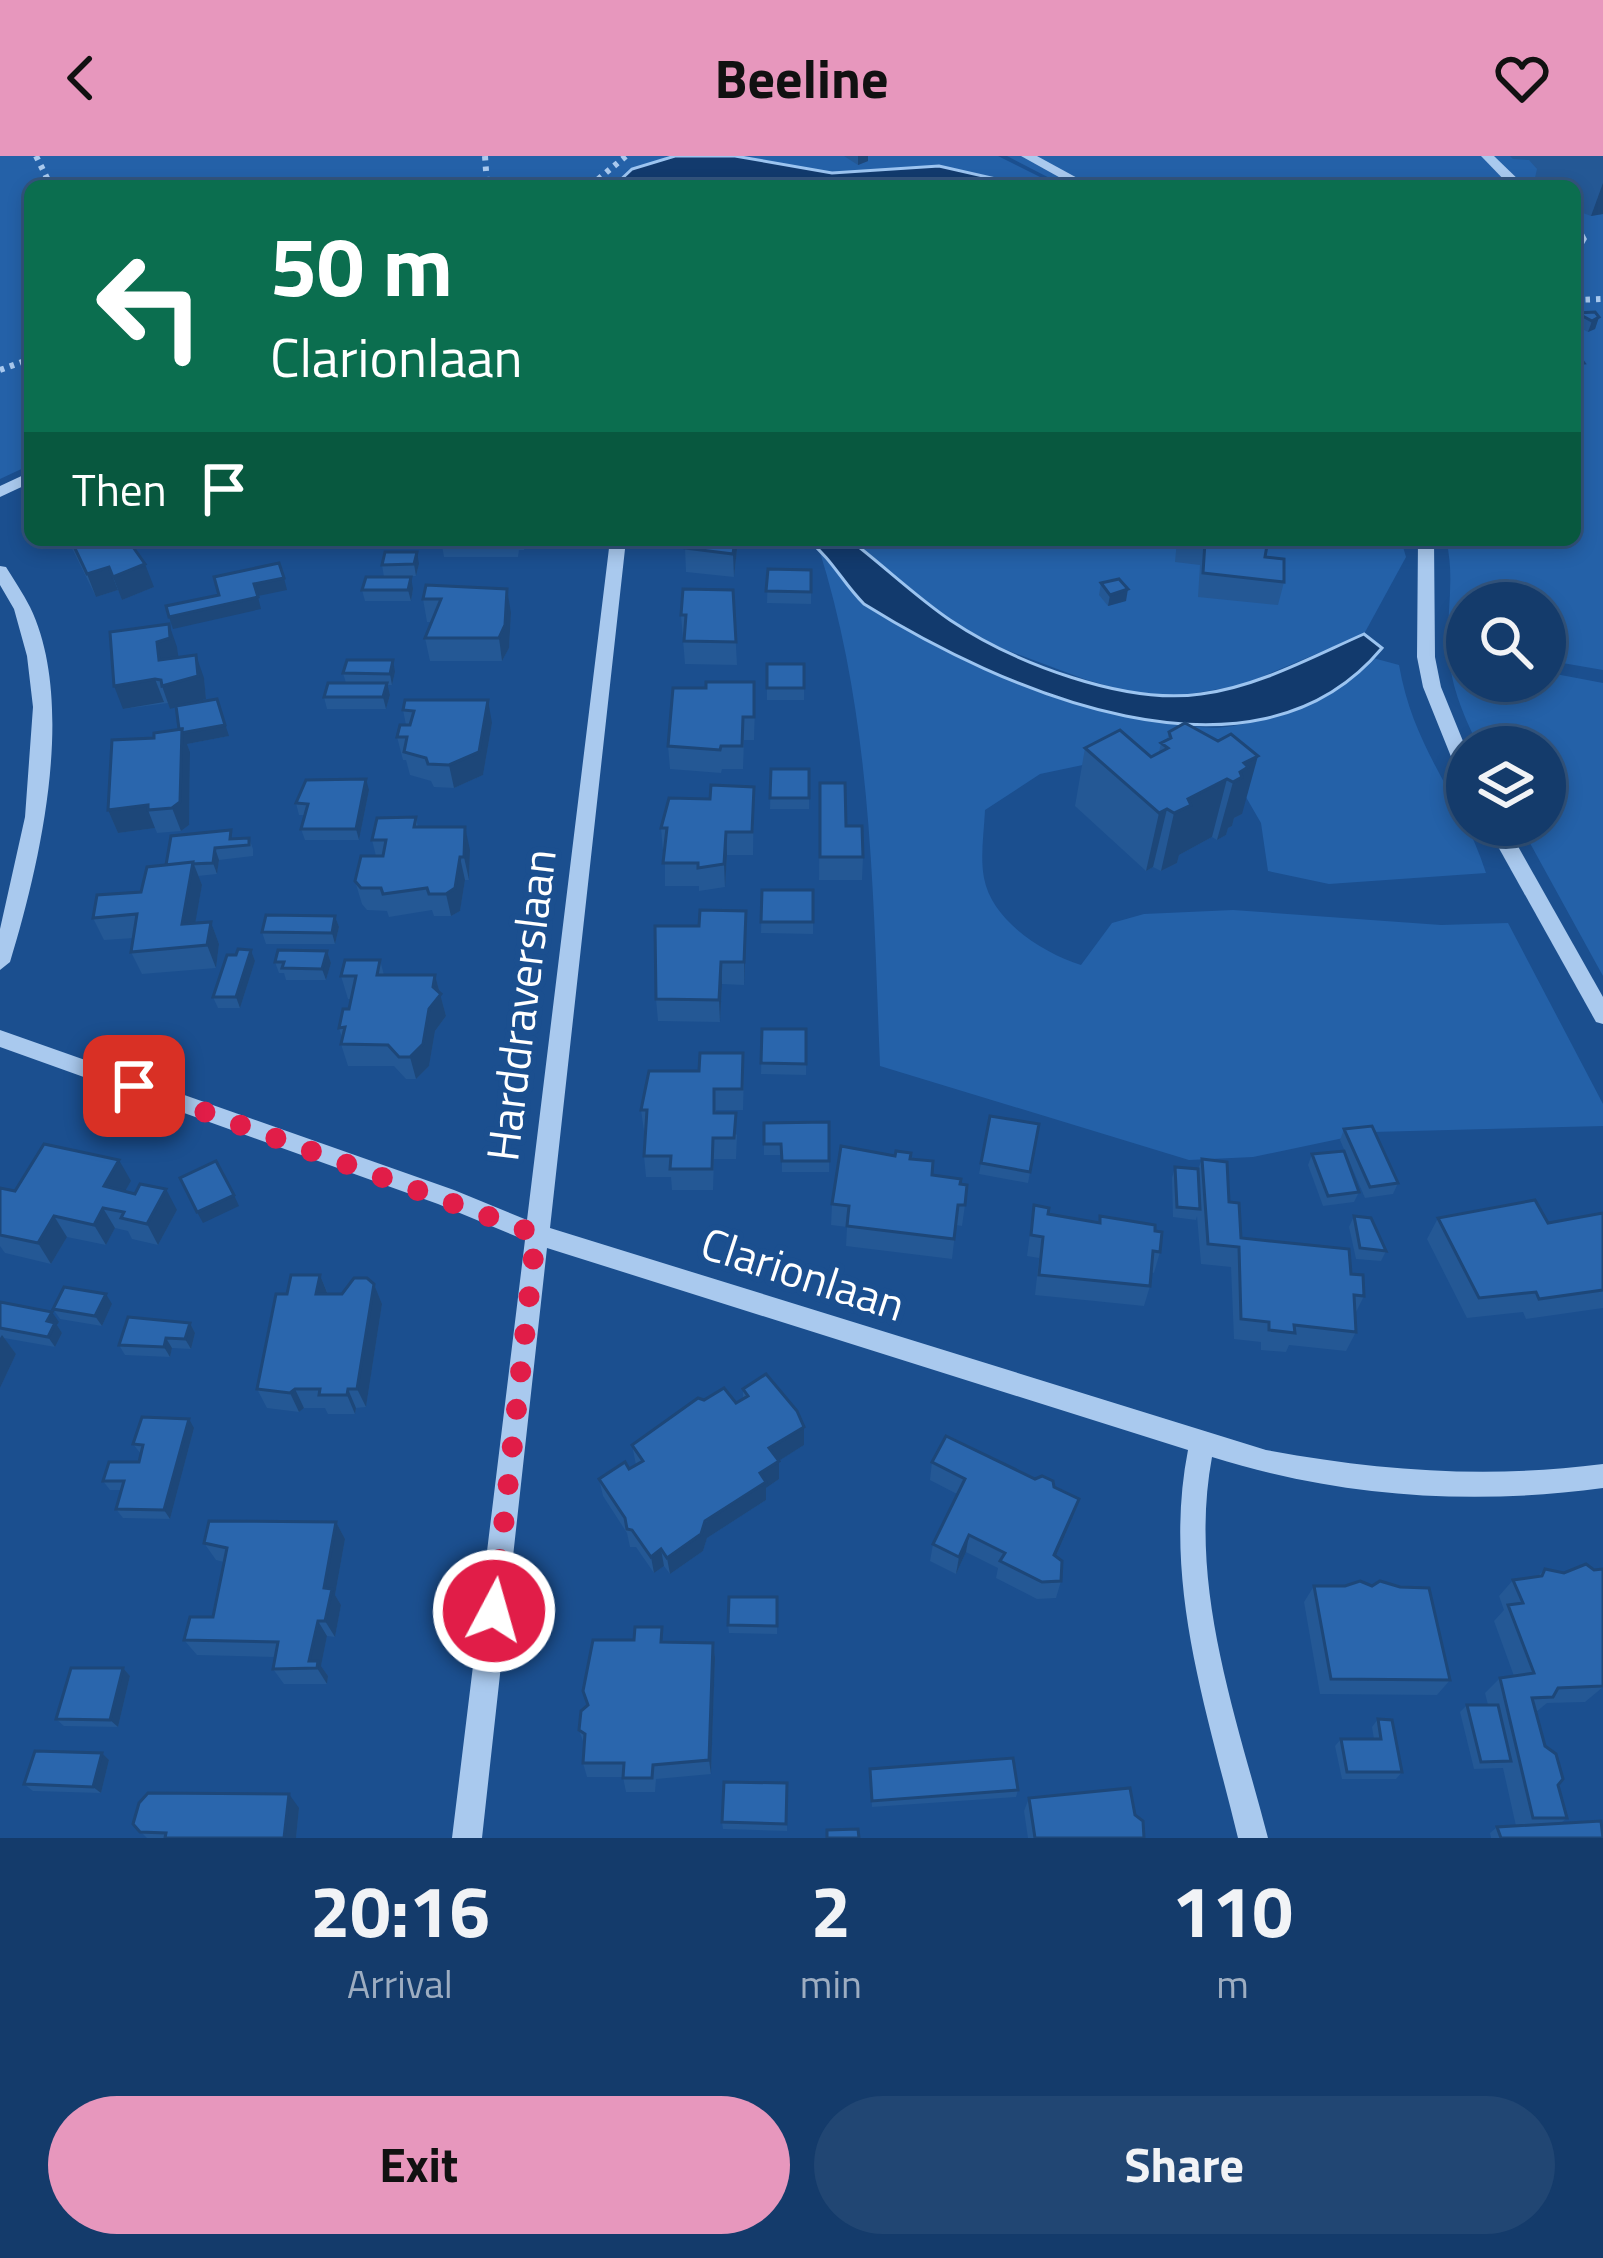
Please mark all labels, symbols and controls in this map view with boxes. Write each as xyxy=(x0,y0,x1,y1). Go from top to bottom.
text: Beeline xyxy=(715,37,888,119)
icon: back xyxy=(48,45,114,111)
icon: heart xyxy=(1489,45,1555,111)
text: 50 m xyxy=(270,201,453,329)
icon: left xyxy=(72,228,228,384)
text: Clarionlaan xyxy=(270,316,523,398)
text: Then xyxy=(72,455,167,523)
icon: arrive xyxy=(191,456,257,522)
map controls xyxy=(1446,582,1566,846)
button: search xyxy=(1446,582,1566,702)
button: layers xyxy=(1446,726,1566,846)
street label: Harddraverslaan xyxy=(467,845,573,1165)
pin xyxy=(83,1035,185,1137)
icon: arrive xyxy=(101,1053,167,1119)
street label: Clarionlaan xyxy=(693,1208,914,1338)
position arrow xyxy=(431,1548,557,1674)
text: 20:16 xyxy=(310,1855,490,1965)
text: 2 xyxy=(811,1855,851,1965)
text: 110 xyxy=(1172,1855,1293,1965)
text: Arrival xyxy=(347,1954,453,2013)
text: min xyxy=(800,1954,862,2013)
text: m xyxy=(1216,1954,1249,2013)
button: Exit xyxy=(48,2096,790,2234)
button: Share xyxy=(814,2096,1555,2234)

